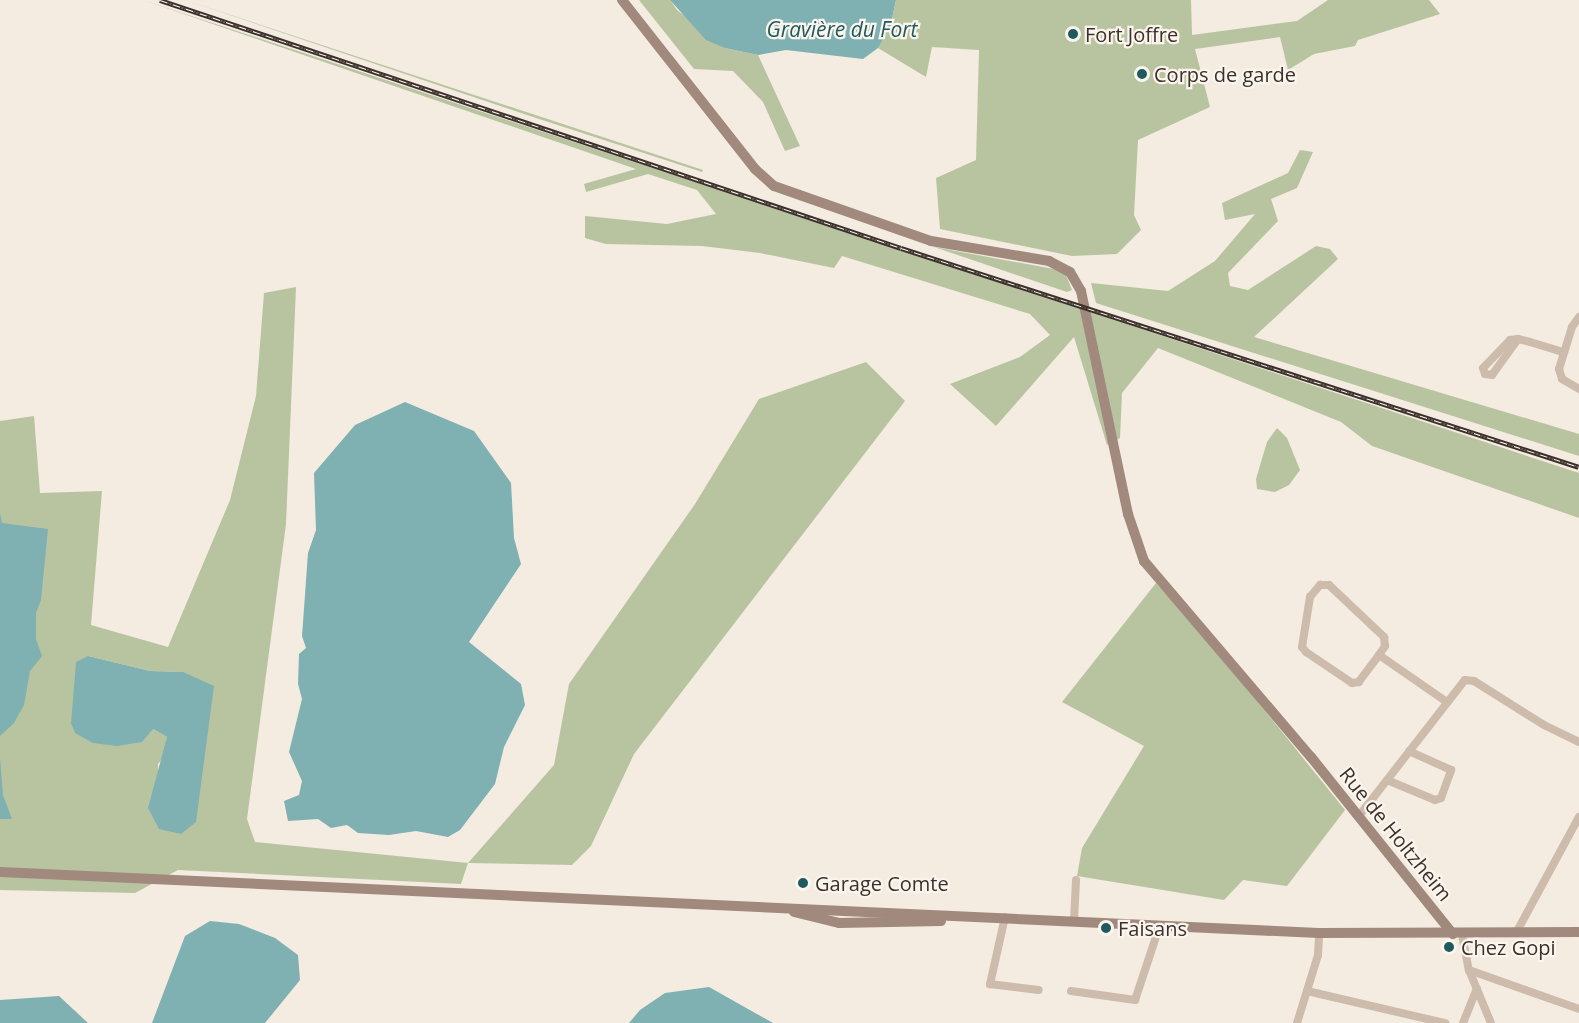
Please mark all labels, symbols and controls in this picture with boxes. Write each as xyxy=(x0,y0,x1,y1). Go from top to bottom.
water label: Gravière du Fort xyxy=(767,16,917,42)
place label: Fort Joffre xyxy=(1085,22,1178,46)
marker: Fort Joffre xyxy=(1066,27,1080,41)
place label: Corps de garde xyxy=(1154,62,1296,86)
marker: Corps de garde xyxy=(1135,67,1149,81)
street label: Rue de Holtzheim xyxy=(1335,762,1457,906)
place label: Garage Comte xyxy=(815,871,949,895)
marker: Garage Comte xyxy=(796,876,810,890)
place label: Faisans xyxy=(1118,916,1187,940)
marker: Faisans xyxy=(1099,921,1113,935)
place label: Chez Gopi xyxy=(1461,935,1556,959)
marker: Chez Gopi xyxy=(1442,940,1456,954)

